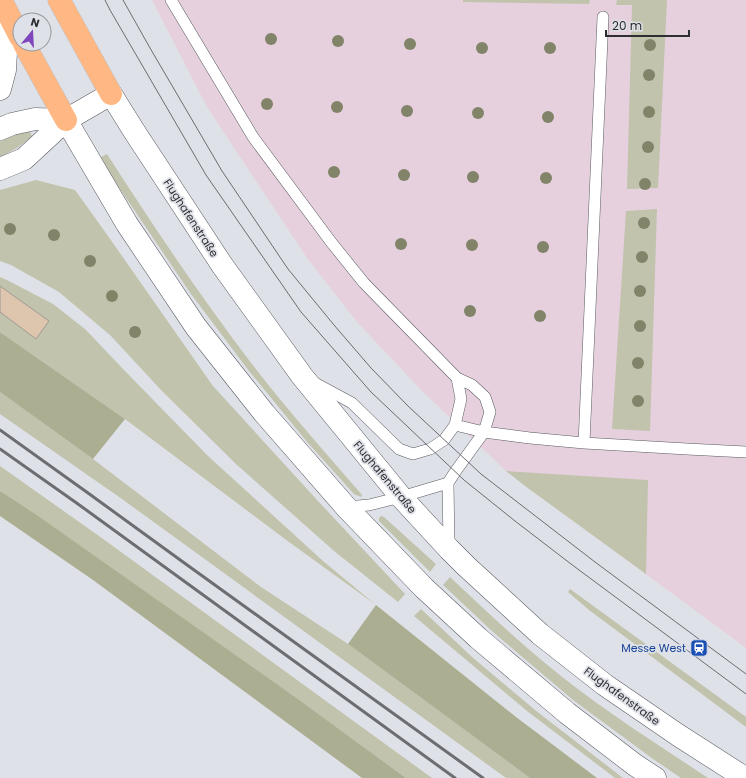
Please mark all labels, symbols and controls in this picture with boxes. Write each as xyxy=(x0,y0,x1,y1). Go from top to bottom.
north arrow xyxy=(12,12,52,52)
scale bar xyxy=(606,12,689,38)
text: N xyxy=(29,14,42,31)
text: 20 m xyxy=(612,17,642,34)
street label: Flughafenstraße xyxy=(160,176,222,260)
street label: Flughafenstraße xyxy=(350,437,420,517)
station icon: Messe West xyxy=(689,638,709,658)
place label: Messe West xyxy=(621,640,686,656)
street label: Flughafenstraße xyxy=(581,663,663,729)

